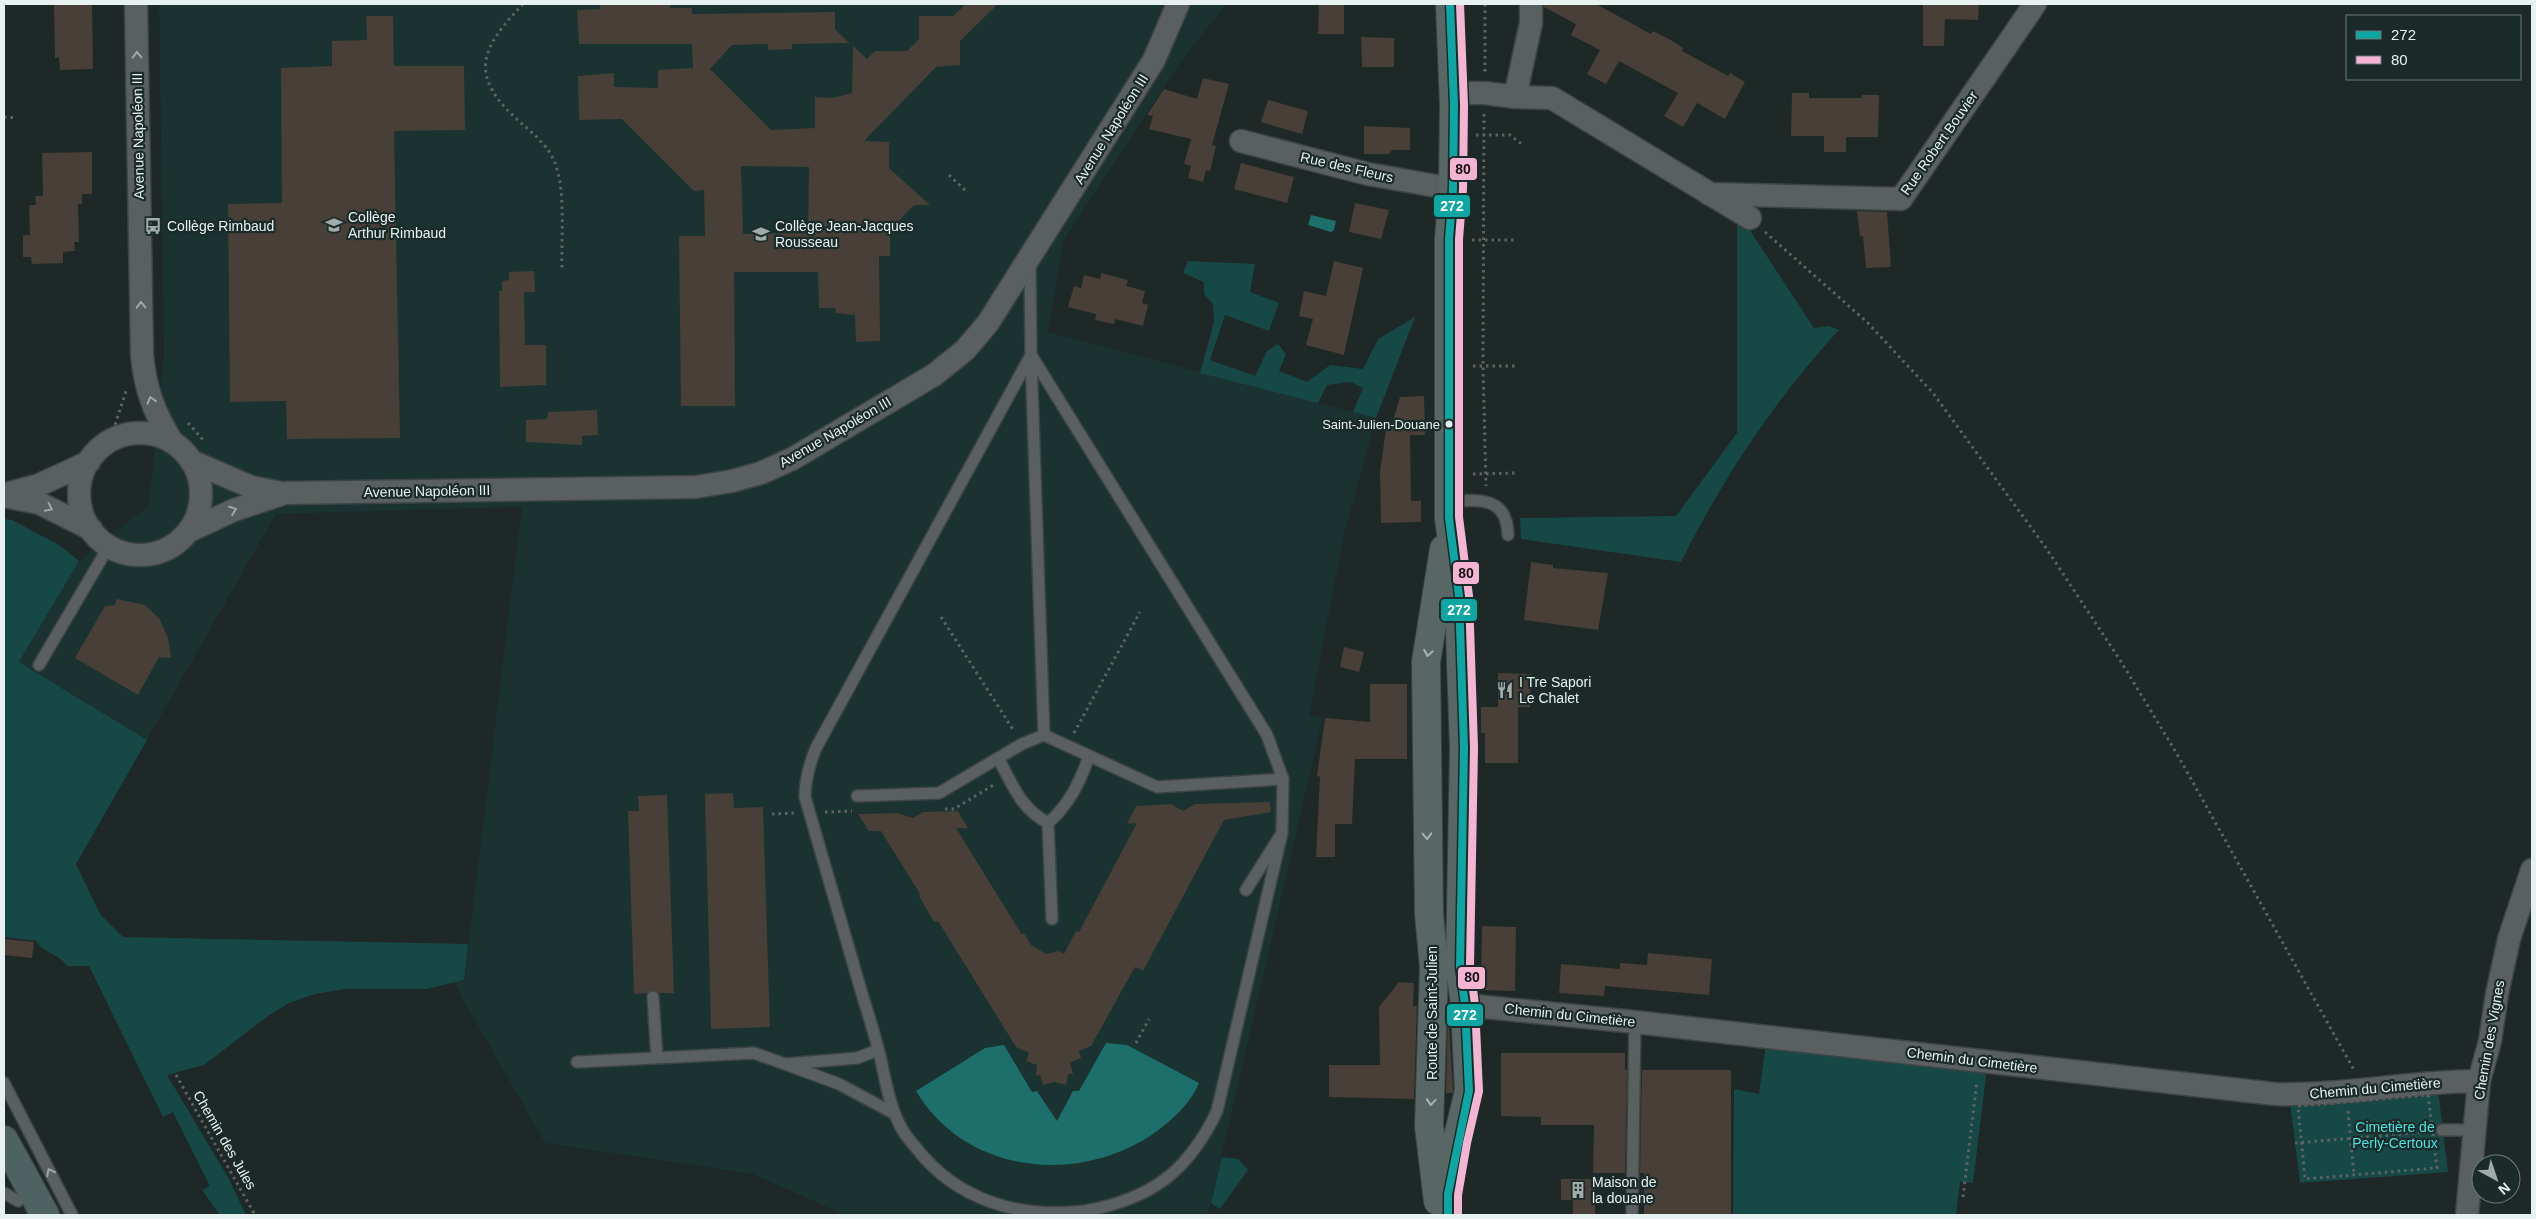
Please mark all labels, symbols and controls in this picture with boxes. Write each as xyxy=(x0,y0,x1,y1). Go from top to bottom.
legend xyxy=(2346,15,2521,80)
text: 272 xyxy=(2391,26,2416,43)
one-way arrow xyxy=(132,51,142,58)
text: 80 xyxy=(2391,51,2408,68)
street label: Avenue Napoléon III xyxy=(1071,71,1151,187)
street label: Avenue Napoléon III xyxy=(129,73,147,199)
street label: Rue Robert Bouvier xyxy=(1897,88,1981,198)
street label: Rue des Fleurs xyxy=(1299,149,1395,185)
line badge: 80 xyxy=(1449,157,1478,181)
text: 80 xyxy=(1455,161,1471,177)
line badge: 272 xyxy=(1433,194,1471,218)
text: 272 xyxy=(1440,198,1464,214)
place label: Collège Arthur Rimbaud xyxy=(348,209,446,241)
school or university icon: Collège Arthur Rimbaud xyxy=(324,215,344,235)
bus stop icon: Collège Rimbaud xyxy=(143,216,163,236)
place label: Collège Rimbaud xyxy=(167,218,274,234)
place label: Collège Jean-Jacques Rousseau xyxy=(775,218,914,250)
school or university icon: Collège Jean-Jacques Rousseau xyxy=(751,224,771,244)
one-way arrow xyxy=(136,301,146,308)
street label: Avenue Napoléon III xyxy=(776,393,894,471)
one-way arrow xyxy=(146,396,156,405)
place label: Saint-Julien-Douane xyxy=(1322,417,1440,432)
marker: Saint-Julien-Douane xyxy=(1444,419,1454,429)
street label: Avenue Napoléon III xyxy=(364,482,490,500)
one-way arrow xyxy=(44,502,53,512)
one-way arrow xyxy=(228,506,237,516)
line badge: 80 xyxy=(1452,561,1480,585)
text: 80 xyxy=(1458,565,1474,581)
line badge: 272 xyxy=(1440,598,1478,622)
text: 272 xyxy=(1447,602,1471,618)
one-way arrow xyxy=(1423,648,1433,657)
place label: I Tre Sapori Le Chalet xyxy=(1519,674,1591,706)
restaurant icon: I Tre Sapori Le Chalet xyxy=(1495,680,1515,700)
one-way arrow xyxy=(1422,832,1433,840)
street label: Route de Saint-Julien xyxy=(1424,946,1440,1080)
line badge: 80 xyxy=(1457,966,1486,990)
text: 80 xyxy=(1464,969,1480,985)
street label: Chemin des Vignes xyxy=(2471,979,2507,1101)
street label: Chemin du Cimetière xyxy=(1504,1000,1636,1030)
line badge: 272 xyxy=(1446,1003,1484,1027)
text: 272 xyxy=(1453,1007,1477,1023)
street label: Chemin du Cimetière xyxy=(1906,1044,2038,1076)
street label: Chemin du Cimetière xyxy=(2309,1074,2441,1102)
street label: Chemin des Jules xyxy=(190,1088,260,1192)
one-way arrow xyxy=(1425,1099,1436,1107)
park label: Cimetière de Perly-Certoux xyxy=(2352,1119,2438,1151)
north arrow xyxy=(2471,1154,2521,1204)
one-way arrow xyxy=(46,1168,56,1177)
place label: Maison de la douane xyxy=(1592,1174,1657,1206)
building icon: Maison de la douane xyxy=(1568,1180,1588,1200)
text: N xyxy=(2495,1180,2513,1198)

